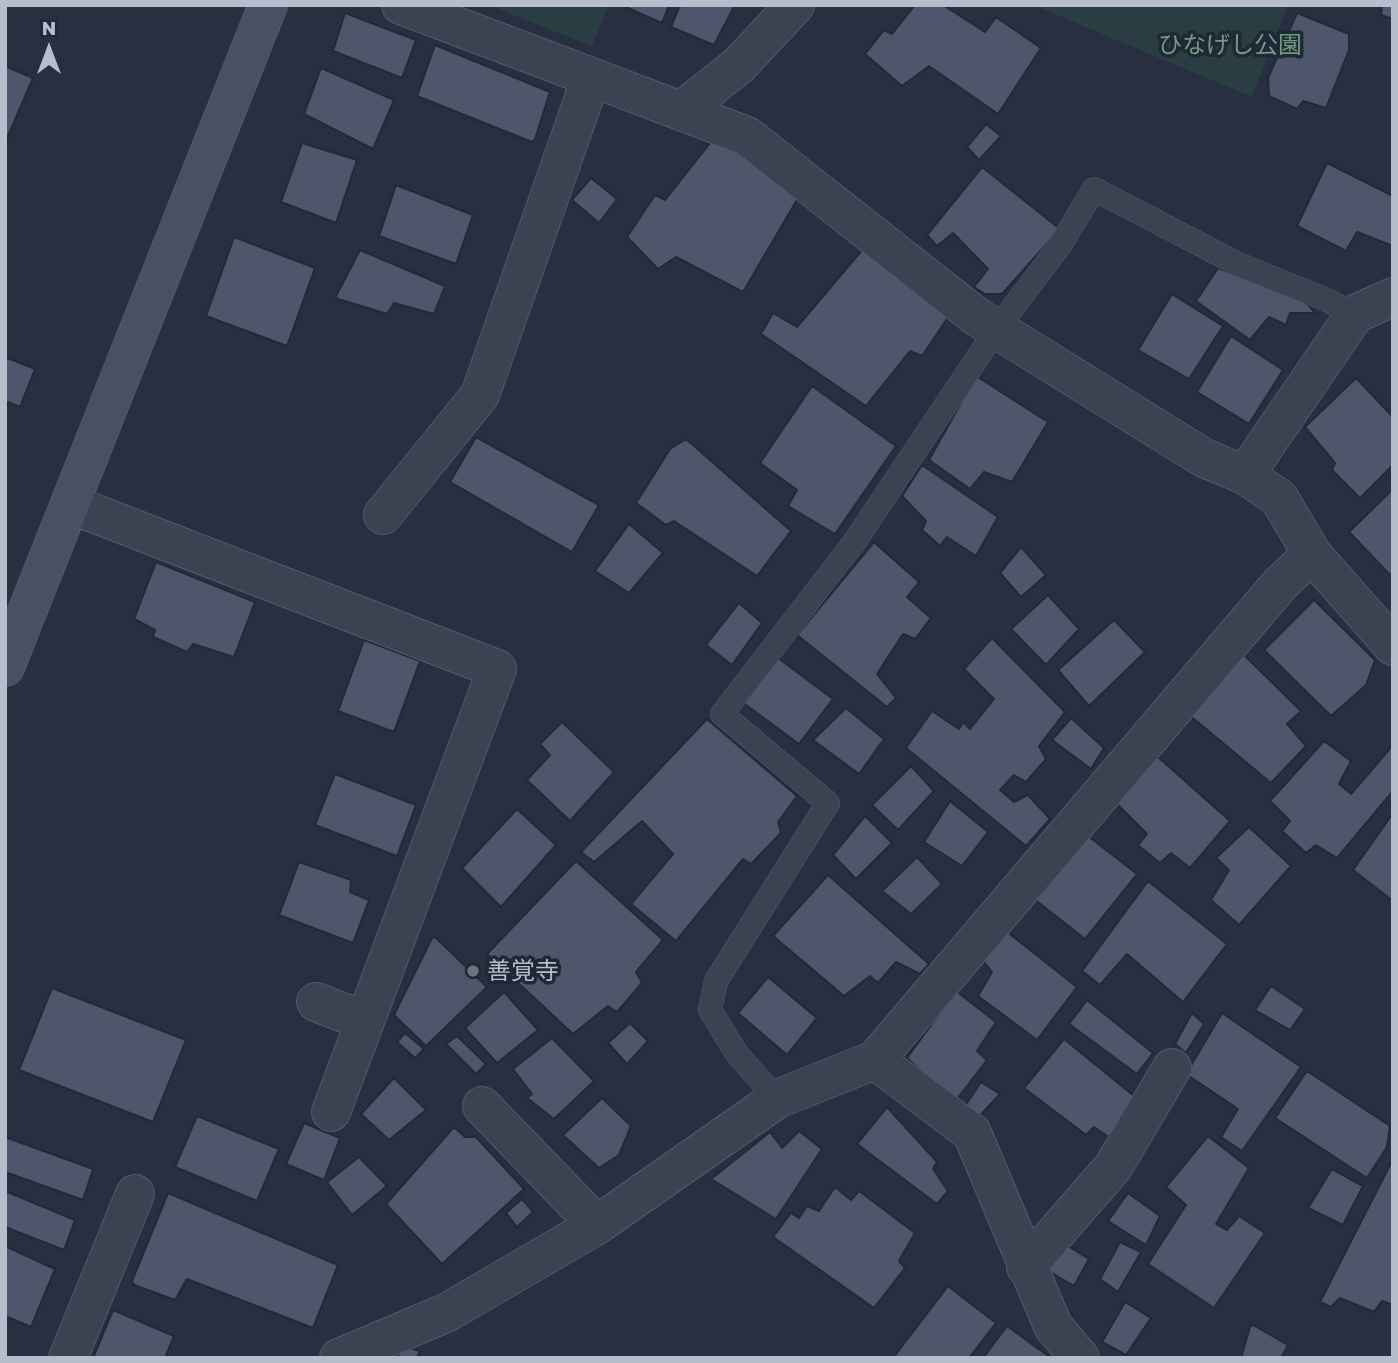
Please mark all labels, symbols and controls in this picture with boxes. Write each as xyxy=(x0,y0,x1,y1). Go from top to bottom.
north arrow xyxy=(14,14,84,84)
text: N xyxy=(42,16,56,39)
park label: ひなげし公園 xyxy=(1158,31,1302,59)
place label: 善覚寺 xyxy=(487,957,559,985)
marker: 善覚寺 xyxy=(465,963,481,979)

